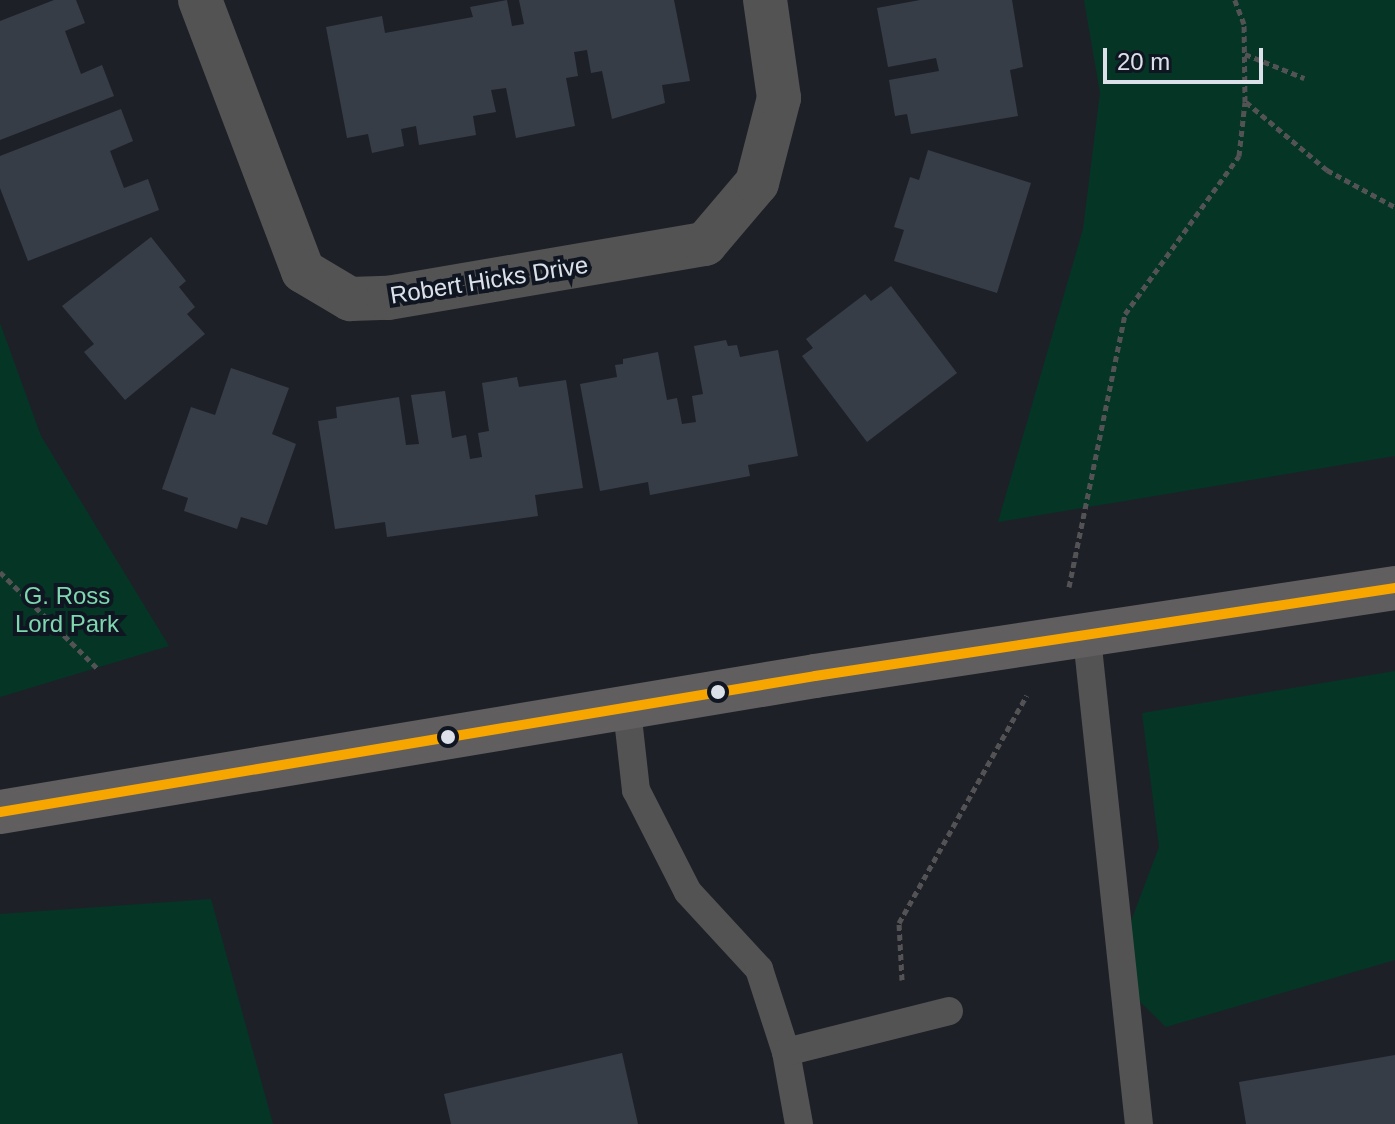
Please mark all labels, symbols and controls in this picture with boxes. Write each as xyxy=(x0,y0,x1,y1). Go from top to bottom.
scale bar xyxy=(1107,32,1267,82)
text: 20 m xyxy=(1117,48,1170,75)
street label: Robert Hicks Drive xyxy=(388,250,590,310)
park label: G. Ross Lord Park xyxy=(15,582,119,638)
unlabelled marker xyxy=(710,684,726,700)
unlabelled marker xyxy=(440,729,456,745)

